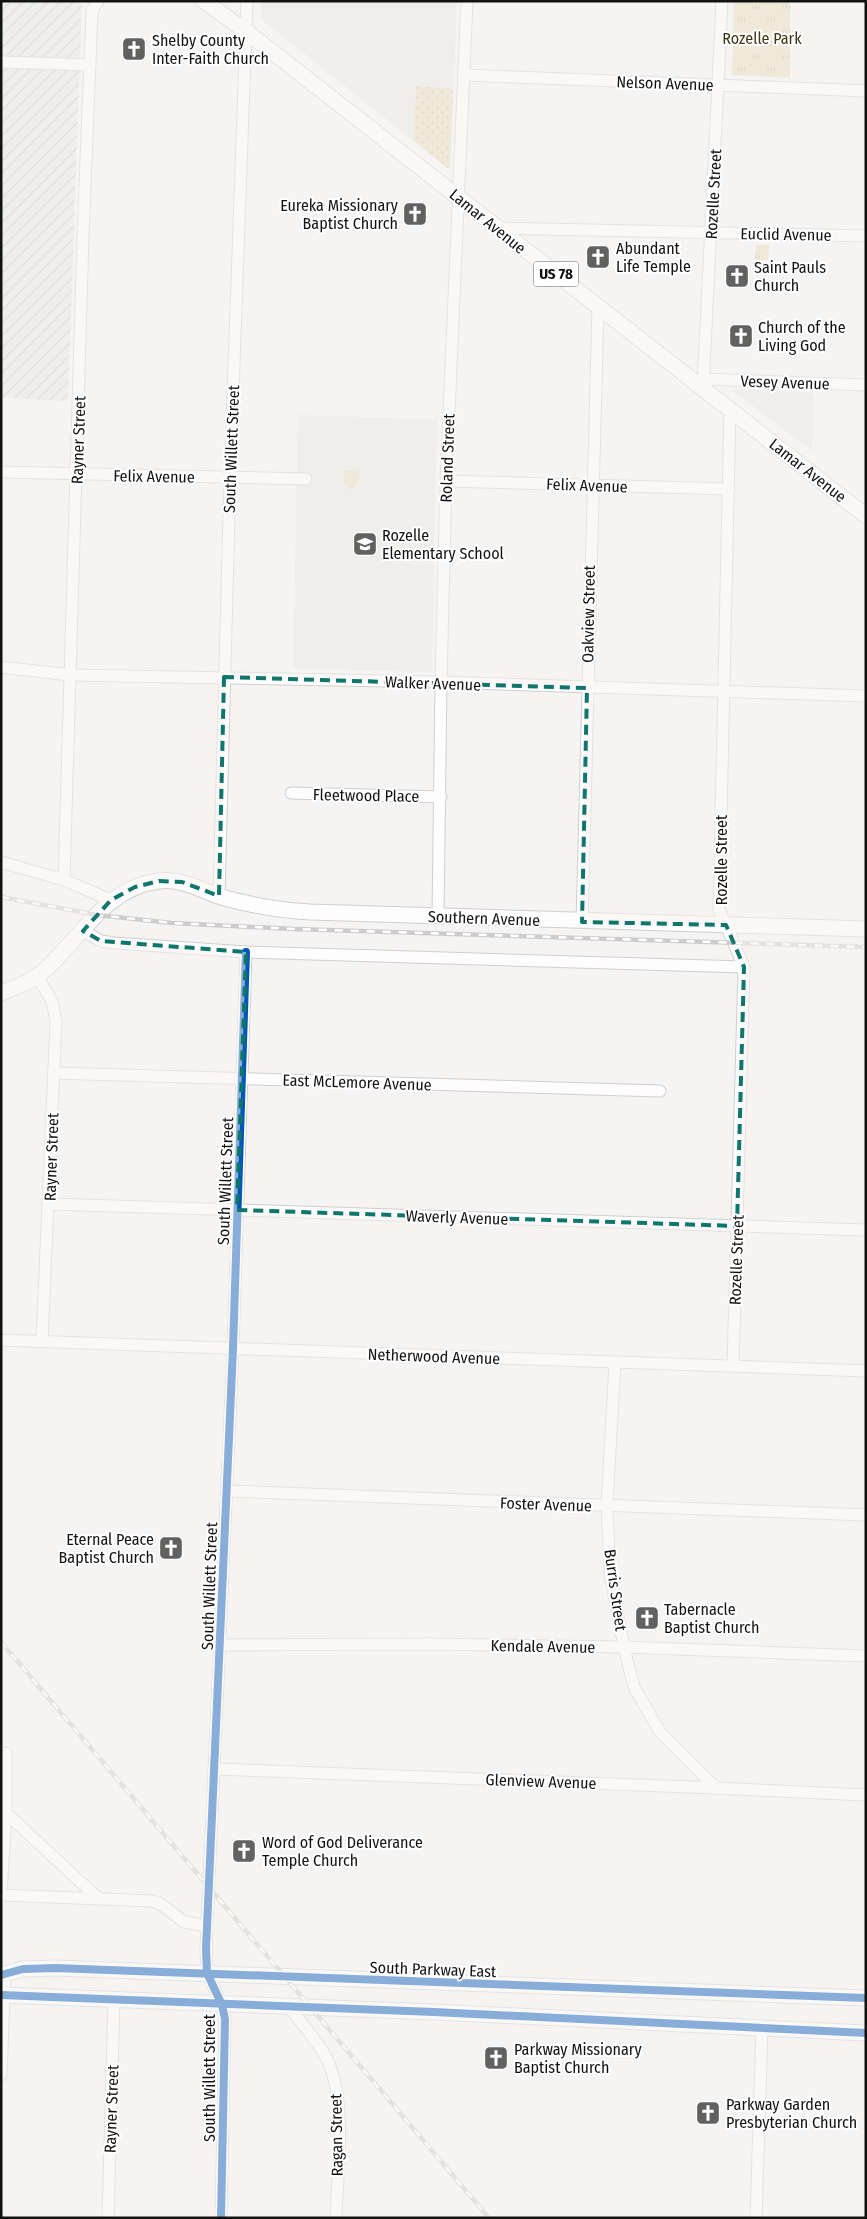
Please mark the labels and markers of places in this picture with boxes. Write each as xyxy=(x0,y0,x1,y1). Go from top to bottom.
place label: Shelby County Inter-Faith Church xyxy=(152,31,269,68)
church icon: Shelby County Inter-Faith Church xyxy=(121,36,147,62)
place label: Eureka Missionary Baptist Church xyxy=(280,196,399,233)
church icon: Eureka Missionary Baptist Church xyxy=(402,201,428,227)
place label: Abundant Life Temple xyxy=(616,239,691,276)
church icon: Abundant Life Temple xyxy=(585,244,611,270)
place label: Saint Pauls Church xyxy=(754,258,826,295)
church icon: Saint Pauls Church xyxy=(724,263,750,289)
place label: Church of the Living God xyxy=(758,318,846,355)
church icon: Church of the Living God xyxy=(728,323,754,349)
place label: Rozelle Elementary School xyxy=(382,526,504,563)
school or university icon: Rozelle Elementary School xyxy=(352,531,378,557)
place label: Eternal Peace Baptist Church xyxy=(59,1530,154,1567)
church icon: Eternal Peace Baptist Church xyxy=(158,1535,184,1561)
place label: Tabernacle Baptist Church xyxy=(664,1600,759,1637)
church icon: Tabernacle Baptist Church xyxy=(634,1605,660,1631)
place label: Word of God Deliverance Temple Church xyxy=(262,1833,423,1870)
church icon: Word of God Deliverance Temple Church xyxy=(231,1838,257,1864)
place label: Parkway Missionary Baptist Church xyxy=(514,2040,642,2077)
church icon: Parkway Missionary Baptist Church xyxy=(483,2045,509,2071)
place label: Parkway Garden Presbyterian Church xyxy=(726,2095,857,2132)
church icon: Parkway Garden Presbyterian Church xyxy=(695,2100,721,2126)

